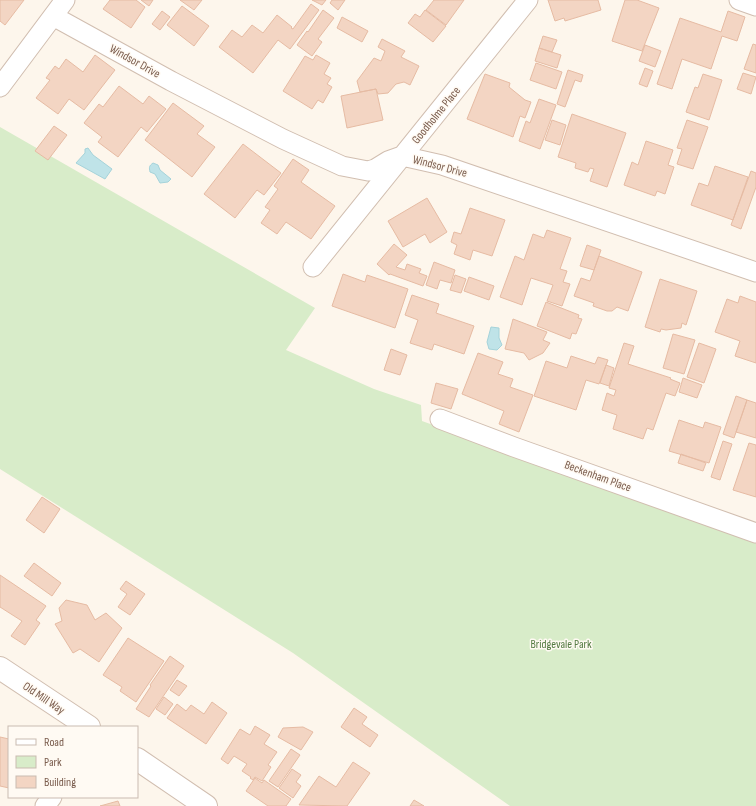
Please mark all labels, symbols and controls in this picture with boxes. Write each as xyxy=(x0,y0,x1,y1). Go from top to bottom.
street label: Windsor Drive xyxy=(107,41,163,82)
street label: Goodholme Place xyxy=(409,84,464,147)
street label: Windsor Drive xyxy=(411,152,469,181)
street label: Beckenham Place xyxy=(562,457,634,496)
park label: Bridgevale Park xyxy=(530,637,592,652)
street label: Old Mill Way xyxy=(20,679,68,718)
legend xyxy=(8,726,138,798)
text: Road xyxy=(44,735,64,750)
text: Park xyxy=(44,755,62,770)
text: Building xyxy=(44,775,76,790)

